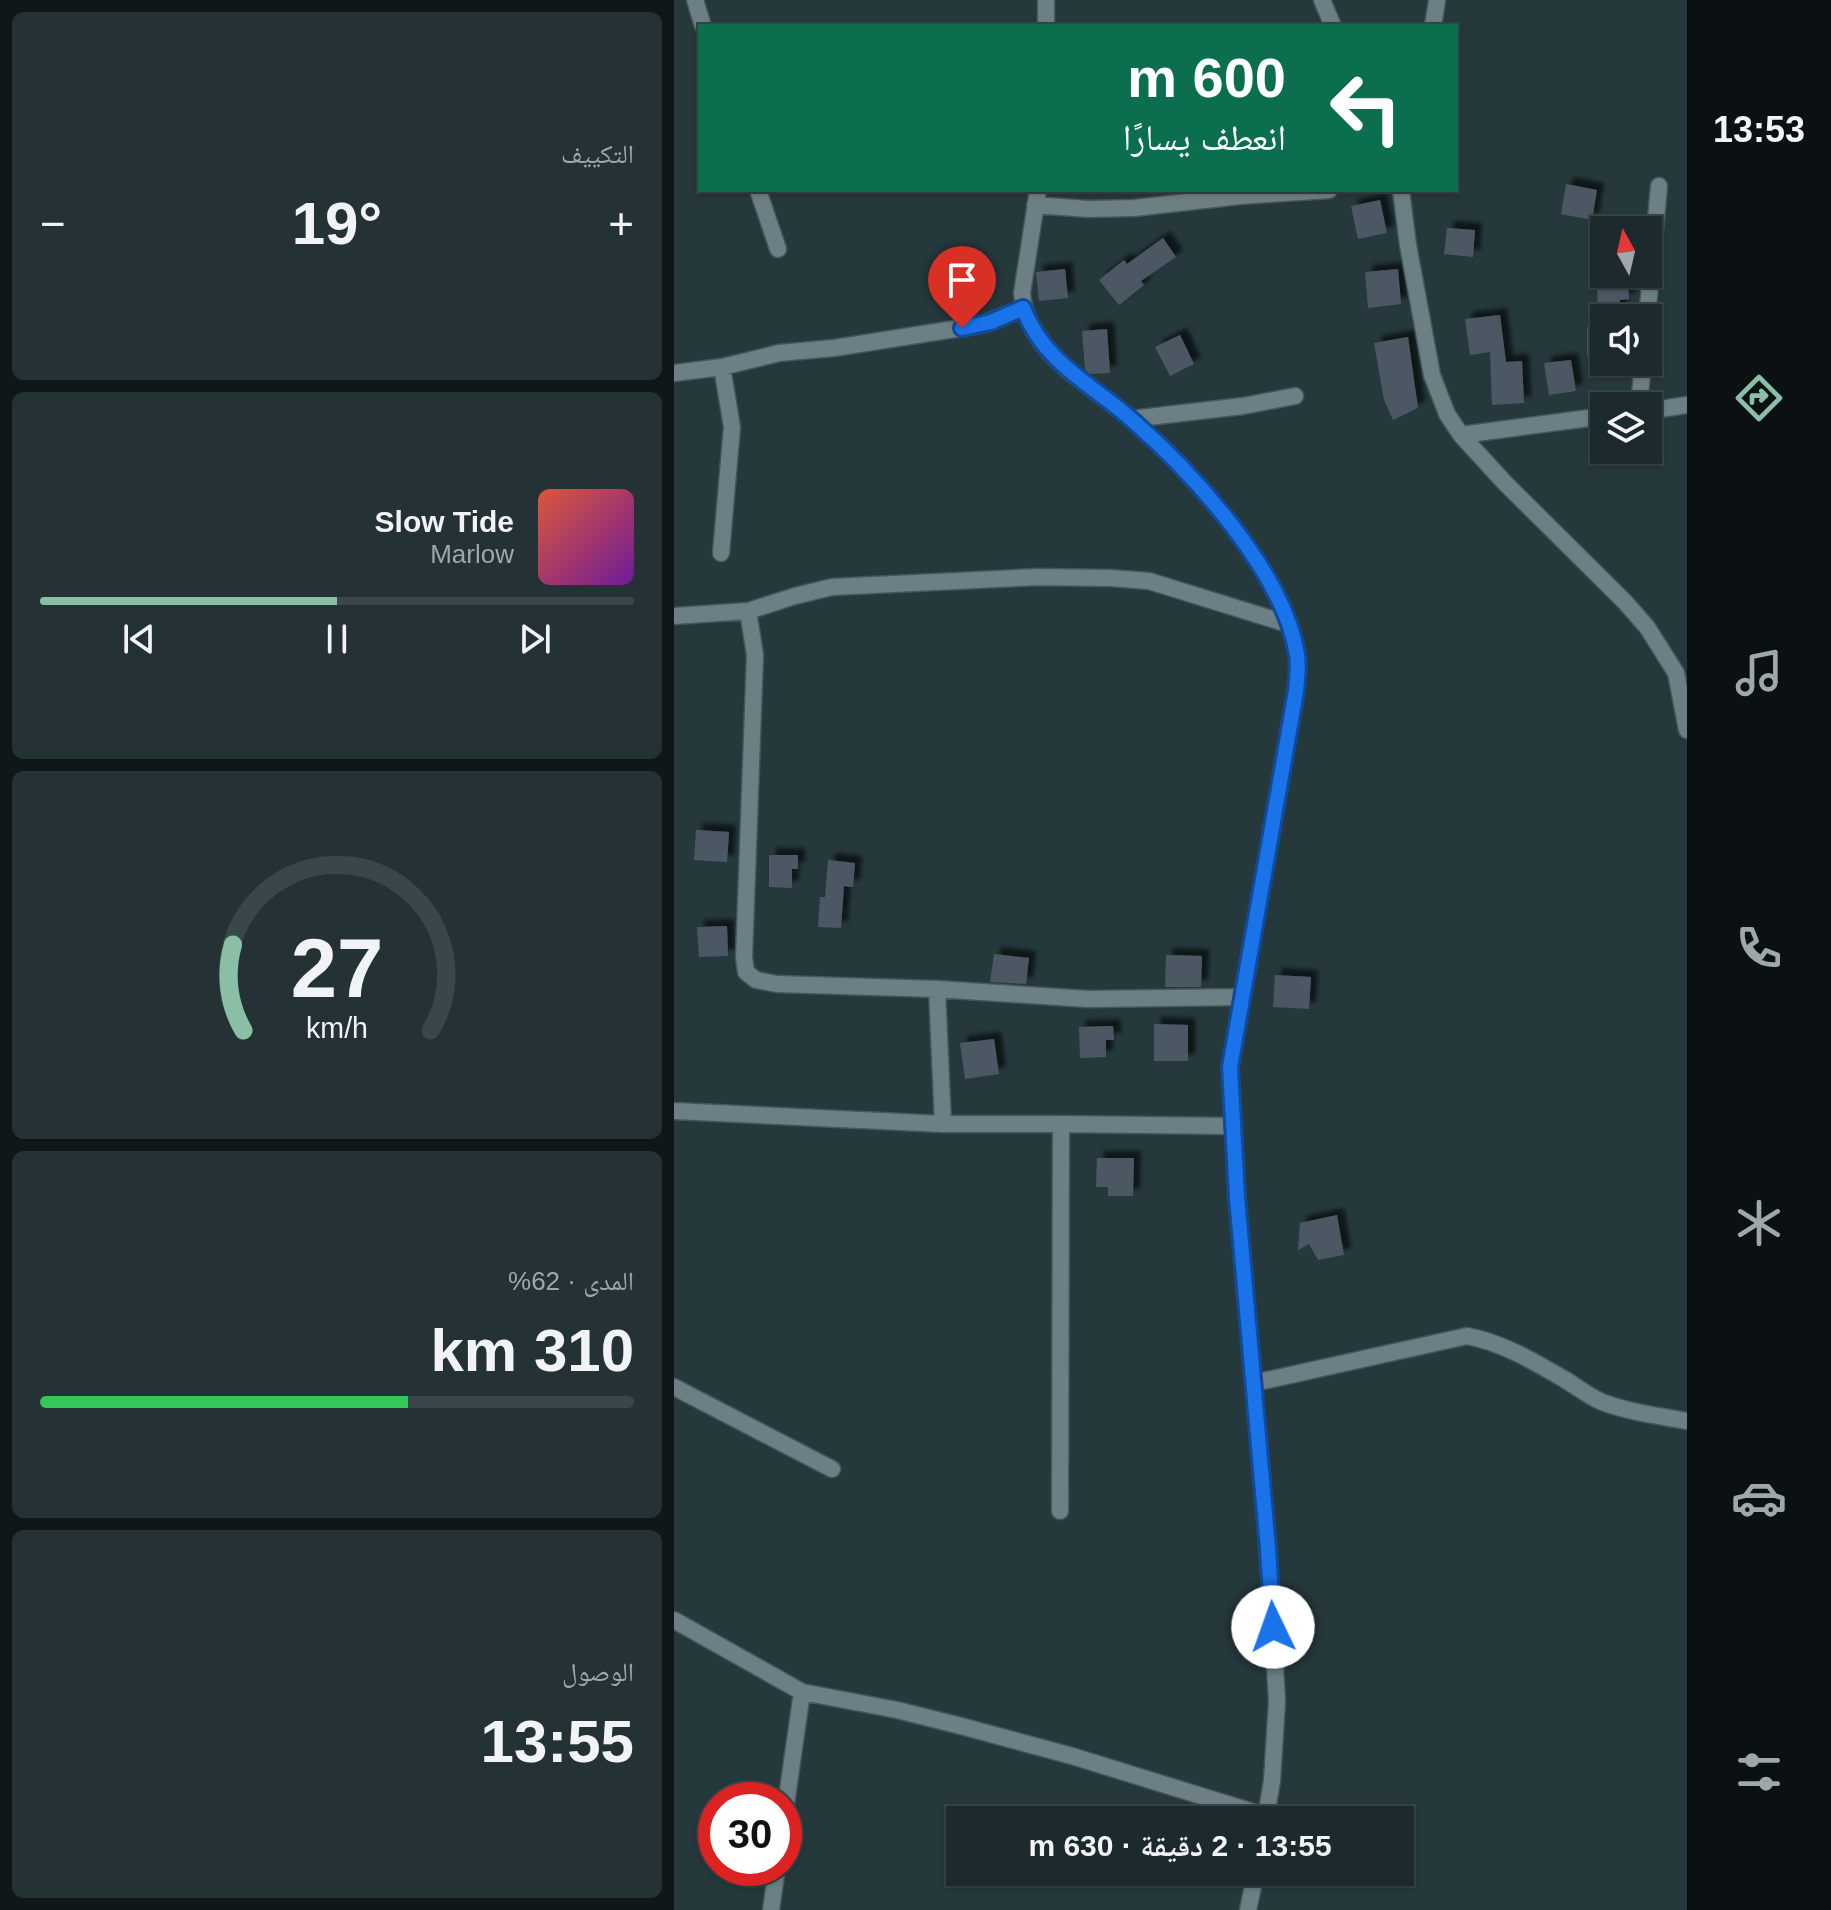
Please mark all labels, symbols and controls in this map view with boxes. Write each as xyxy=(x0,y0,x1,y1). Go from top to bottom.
text: 600 m xyxy=(1127,46,1286,109)
icon: left xyxy=(1314,56,1418,160)
text: 13:53 xyxy=(1713,109,1805,150)
text: انعطف يسارًا xyxy=(1123,117,1286,158)
text: التكييف xyxy=(561,139,634,169)
text: 19° xyxy=(292,190,382,257)
text: − xyxy=(40,199,66,248)
text: + xyxy=(608,199,634,248)
north arrow xyxy=(1590,216,1662,288)
map controls xyxy=(1590,216,1662,464)
pin xyxy=(928,246,996,328)
icon: arrive xyxy=(940,258,984,302)
button: sound xyxy=(1590,304,1662,376)
icon: directions xyxy=(1731,370,1787,426)
button: layers xyxy=(1590,392,1662,464)
text: Slow Tide xyxy=(375,505,514,538)
text: Marlow xyxy=(430,539,514,569)
icon: previous xyxy=(117,617,161,661)
icon: pause xyxy=(315,617,359,661)
icon: next xyxy=(513,617,557,661)
icon: music xyxy=(1731,645,1787,701)
icon: phone xyxy=(1731,920,1787,976)
text: 27 xyxy=(291,922,383,1015)
text: km/h xyxy=(306,1012,368,1044)
icon: climate xyxy=(1731,1195,1787,1251)
text: المدى · 62% xyxy=(508,1266,634,1296)
text: 310 km xyxy=(431,1317,634,1384)
icon: car xyxy=(1731,1470,1787,1526)
position arrow xyxy=(1231,1585,1315,1669)
text: الوصول xyxy=(562,1657,634,1687)
text: 13:55 xyxy=(481,1708,634,1775)
icon: filters xyxy=(1731,1744,1787,1800)
speed limit sign: 30 xyxy=(698,1782,802,1886)
text: 13:55 · 2 دقيقة · 630 m xyxy=(1028,1829,1332,1862)

